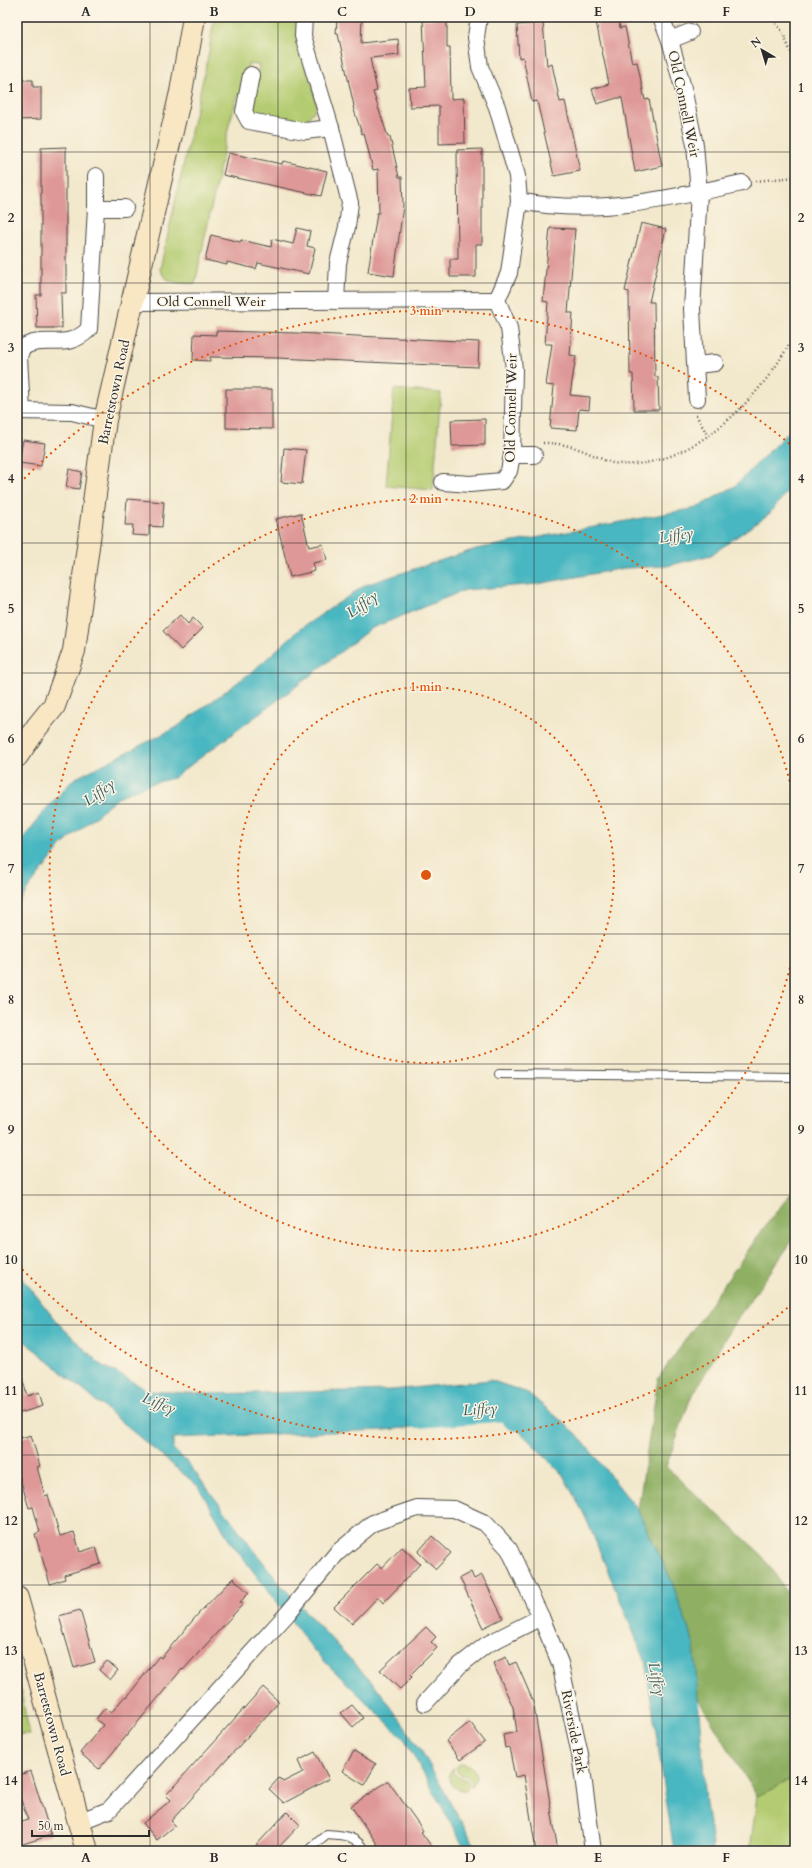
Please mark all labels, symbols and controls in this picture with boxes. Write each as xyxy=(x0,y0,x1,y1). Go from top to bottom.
text: A xyxy=(81,3,91,21)
text: B xyxy=(209,3,219,21)
text: C xyxy=(337,3,347,21)
text: D xyxy=(464,3,476,21)
text: E xyxy=(594,3,602,21)
text: F xyxy=(722,3,730,21)
north arrow xyxy=(742,30,782,70)
text: N xyxy=(748,33,765,51)
street label: Old Connell Weir xyxy=(663,49,705,160)
text: 1 xyxy=(8,79,14,97)
text: 1 xyxy=(798,79,804,97)
text: 2 xyxy=(8,209,15,227)
text: 2 xyxy=(798,209,805,227)
street label: Old Connell Weir xyxy=(156,292,266,311)
text: 3 min xyxy=(410,303,442,319)
street label: Barretstown Road xyxy=(94,337,135,446)
text: 3 xyxy=(8,339,15,357)
text: 3 xyxy=(798,339,805,357)
street label: Old Connell Weir xyxy=(501,352,521,463)
text: 4 xyxy=(8,470,15,488)
text: 4 xyxy=(798,470,805,488)
text: 2 min xyxy=(410,491,442,507)
water label: Liffey xyxy=(657,522,695,548)
water label: Liffey xyxy=(342,585,382,622)
text: 5 xyxy=(8,600,14,618)
text: 5 xyxy=(798,600,804,618)
text: 1 min xyxy=(410,679,442,695)
text: 6 xyxy=(8,730,15,748)
text: 6 xyxy=(798,730,805,748)
water label: Liffey xyxy=(79,773,119,810)
text: 7 xyxy=(8,860,15,878)
text: 7 xyxy=(798,860,805,878)
centre of rings xyxy=(419,868,433,882)
text: 8 xyxy=(8,991,14,1009)
text: 8 xyxy=(798,991,804,1009)
text: 9 xyxy=(8,1121,15,1139)
text: 9 xyxy=(798,1121,805,1139)
text: 10 xyxy=(4,1251,18,1269)
text: 10 xyxy=(794,1251,808,1269)
text: 11 xyxy=(4,1382,18,1400)
text: 11 xyxy=(794,1382,808,1400)
water label: Liffey xyxy=(139,1387,179,1419)
water label: Liffey xyxy=(462,1398,499,1420)
text: 12 xyxy=(4,1512,18,1530)
text: 12 xyxy=(794,1512,808,1530)
text: 13 xyxy=(4,1642,18,1660)
text: 13 xyxy=(794,1642,808,1660)
water label: Liffey xyxy=(644,1660,671,1699)
street label: Barretstown Road xyxy=(29,1670,75,1779)
street label: Riverside Park xyxy=(557,1688,592,1776)
text: 14 xyxy=(4,1772,18,1790)
text: 14 xyxy=(794,1772,808,1790)
scale bar xyxy=(32,1812,149,1838)
text: 50 m xyxy=(38,1818,65,1834)
text: A xyxy=(81,1849,91,1867)
text: B xyxy=(209,1849,219,1867)
text: C xyxy=(337,1849,347,1867)
text: D xyxy=(464,1849,476,1867)
text: E xyxy=(594,1849,602,1867)
text: F xyxy=(722,1849,730,1867)

